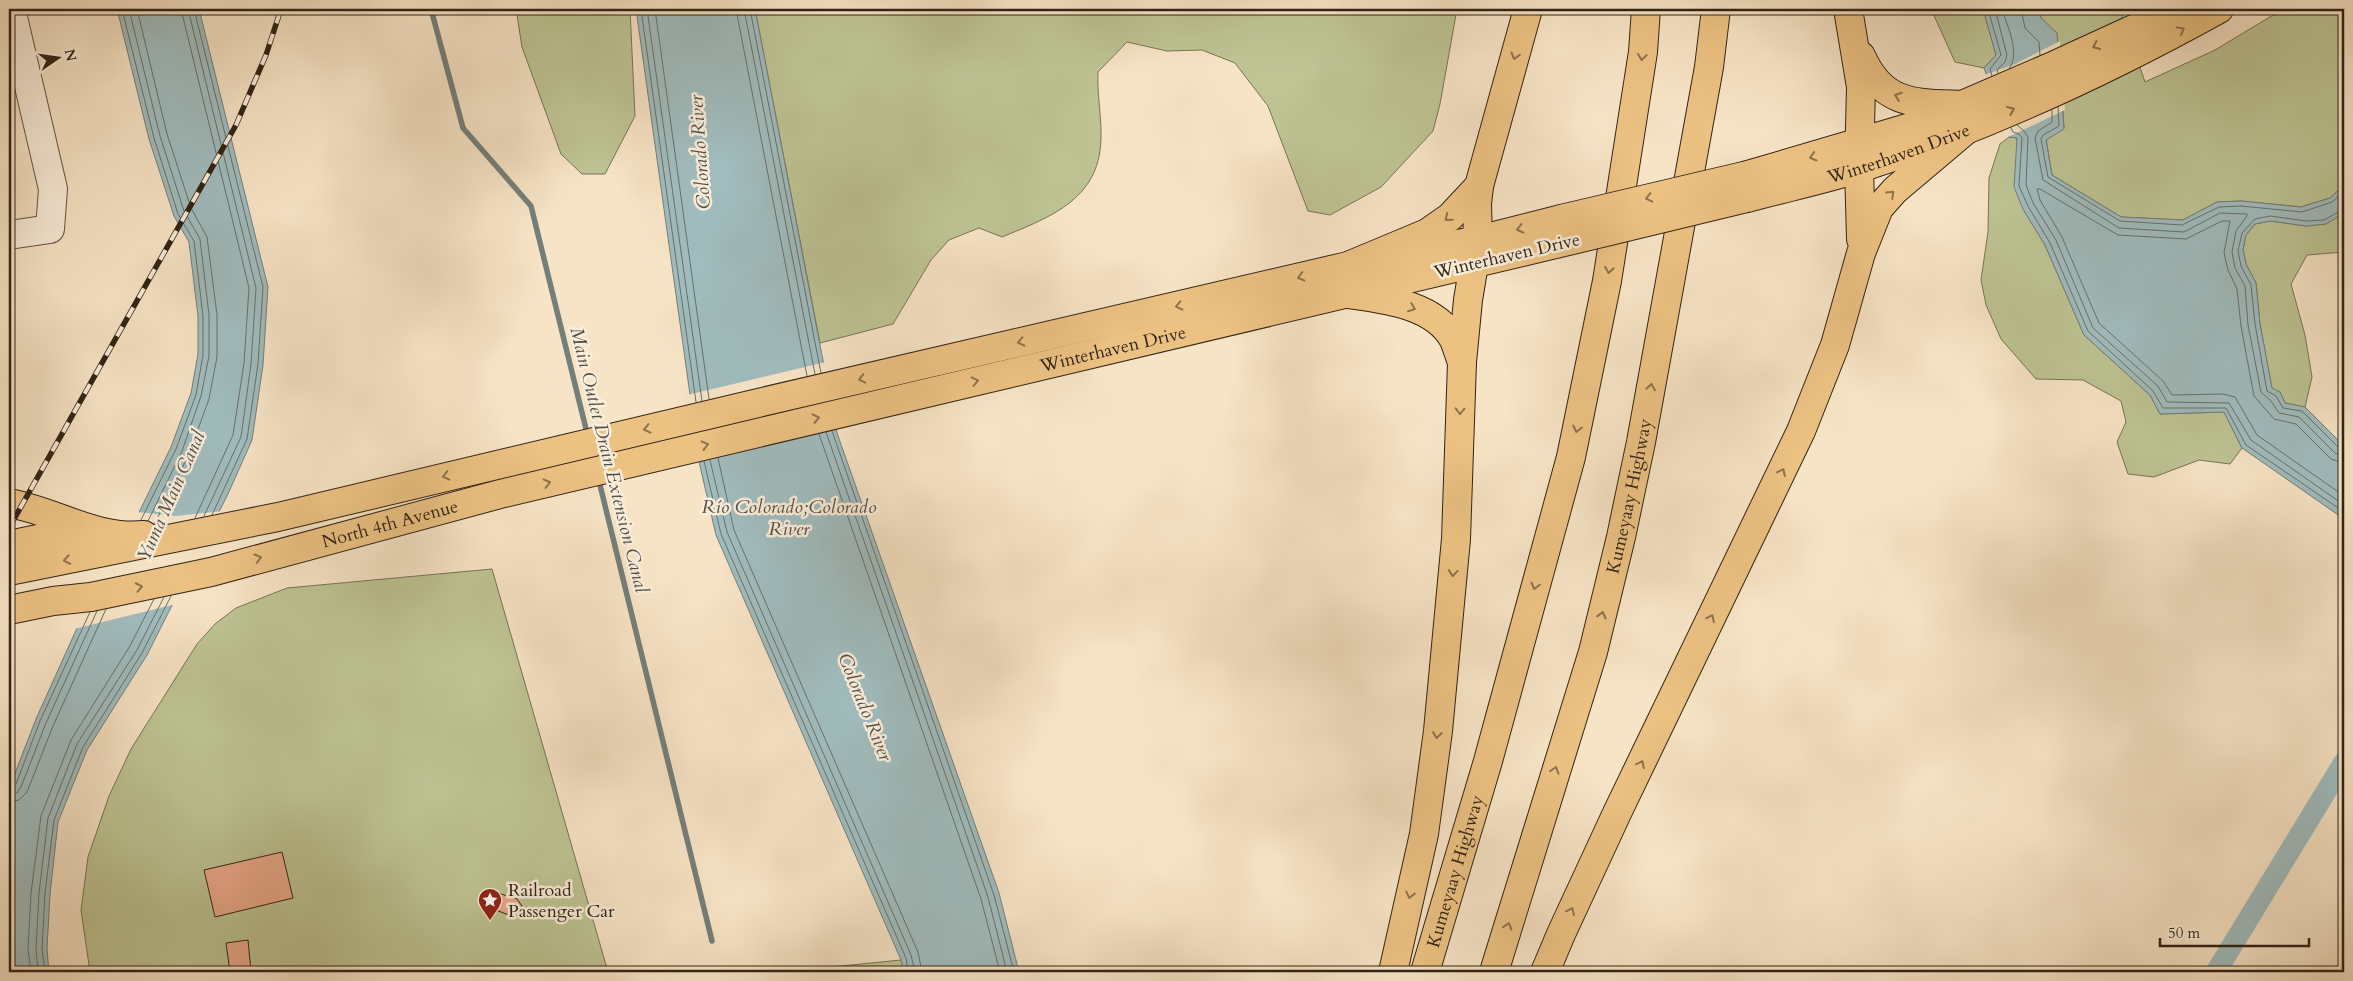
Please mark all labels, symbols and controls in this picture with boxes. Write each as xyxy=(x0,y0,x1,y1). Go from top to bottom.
one-way arrow xyxy=(2176,26,2185,36)
north arrow xyxy=(32,32,82,82)
one-way arrow xyxy=(2092,40,2101,50)
text: N xyxy=(60,47,81,63)
one-way arrow xyxy=(1511,51,1521,59)
one-way arrow xyxy=(1637,54,1648,62)
one-way arrow xyxy=(1894,92,1903,102)
water label: Colorado River xyxy=(683,93,717,210)
one-way arrow xyxy=(2006,106,2015,117)
street label: Winterhaven Drive xyxy=(1823,117,1973,190)
one-way arrow xyxy=(1809,151,1817,161)
one-way arrow xyxy=(1885,191,1894,200)
one-way arrow xyxy=(1645,192,1654,203)
one-way arrow xyxy=(1444,212,1453,221)
one-way arrow xyxy=(1515,223,1524,234)
street label: Winterhaven Drive xyxy=(1431,227,1582,285)
one-way arrow xyxy=(1604,265,1614,274)
one-way arrow xyxy=(1296,271,1305,282)
one-way arrow xyxy=(1175,300,1184,311)
one-way arrow xyxy=(1407,302,1416,312)
street label: Winterhaven Drive xyxy=(1037,320,1189,378)
water label: Main Outlet Drain Extension Canal xyxy=(563,324,655,596)
one-way arrow xyxy=(1016,336,1025,347)
one-way arrow xyxy=(858,373,867,384)
one-way arrow xyxy=(970,376,979,387)
one-way arrow xyxy=(1645,383,1655,392)
one-way arrow xyxy=(1455,408,1465,415)
one-way arrow xyxy=(812,413,821,424)
street label: Kumeyaay Highway xyxy=(1600,416,1658,576)
one-way arrow xyxy=(642,423,651,434)
one-way arrow xyxy=(1572,425,1582,433)
water label: Yuma Main Canal xyxy=(131,426,212,565)
one-way arrow xyxy=(701,440,710,451)
one-way arrow xyxy=(1775,468,1786,477)
one-way arrow xyxy=(442,470,451,481)
one-way arrow xyxy=(543,478,552,489)
street label: North 4th Avenue xyxy=(319,493,461,554)
water label: Río Colorado;Colorado River xyxy=(701,494,877,542)
one-way arrow xyxy=(253,553,262,564)
one-way arrow xyxy=(63,555,71,565)
one-way arrow xyxy=(1448,569,1459,577)
one-way arrow xyxy=(1530,581,1540,589)
one-way arrow xyxy=(134,582,143,593)
one-way arrow xyxy=(1596,610,1607,619)
one-way arrow xyxy=(1705,614,1715,623)
water label: Colorado River xyxy=(832,649,899,766)
one-way arrow xyxy=(1432,731,1443,739)
one-way arrow xyxy=(1634,760,1645,769)
one-way arrow xyxy=(1550,767,1560,775)
street label: Kumeyaay Highway xyxy=(1420,792,1490,951)
place label: Railroad Passenger Car xyxy=(508,878,615,924)
place icon: Railroad Passenger Car xyxy=(477,887,503,921)
one-way arrow xyxy=(1405,890,1416,899)
one-way arrow xyxy=(1565,907,1575,916)
scale bar xyxy=(2160,916,2309,948)
one-way arrow xyxy=(1503,922,1513,930)
text: 50 m xyxy=(2168,923,2200,943)

